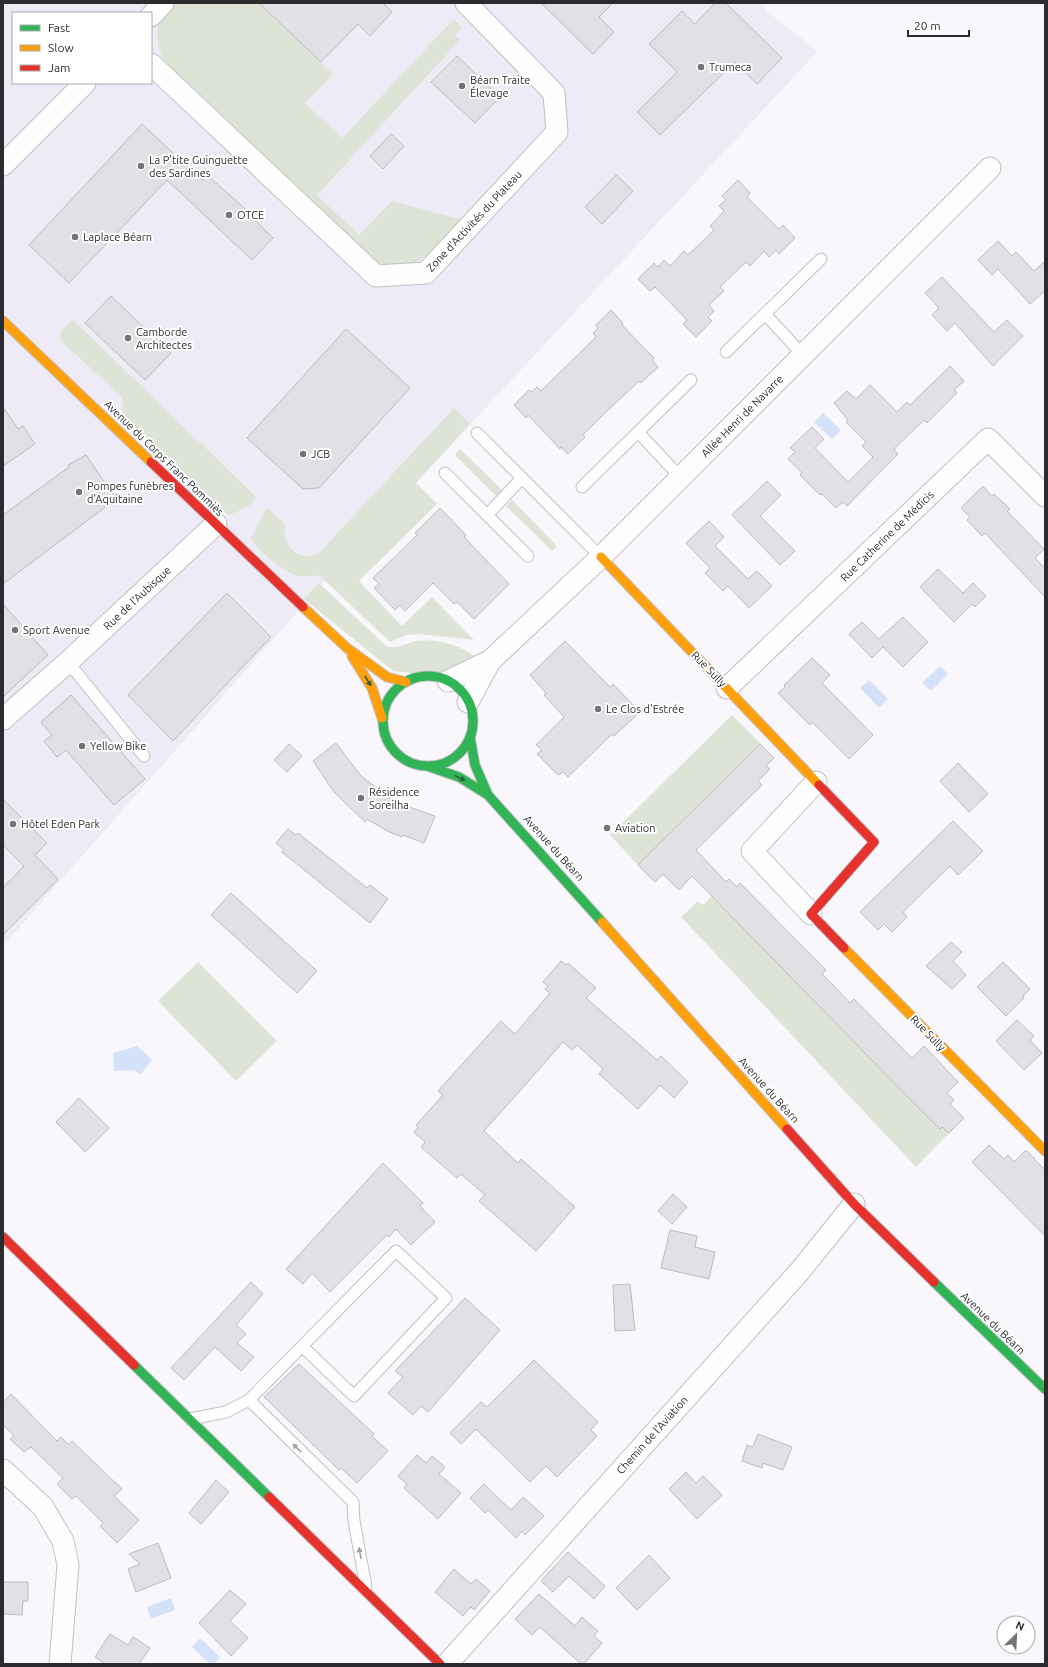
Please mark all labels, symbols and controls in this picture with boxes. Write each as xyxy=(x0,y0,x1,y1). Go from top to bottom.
legend xyxy=(12,12,152,84)
scale bar xyxy=(908,12,969,38)
text: 20 m xyxy=(914,19,941,32)
text: Fast xyxy=(48,21,70,34)
text: Slow xyxy=(48,41,74,54)
text: Jam xyxy=(48,61,70,74)
place label: Trumeca xyxy=(709,61,752,73)
marker: Trumeca xyxy=(696,62,706,72)
place label: Béarn Traite Élevage xyxy=(470,74,530,99)
marker: Béarn Traite Élevage xyxy=(457,81,467,91)
place label: La P'tite Guinguette des Sardines xyxy=(149,154,248,179)
marker: La P'tite Guinguette des Sardines xyxy=(136,161,146,171)
street label: Zone d'Activités du Plateau xyxy=(424,168,524,274)
place label: OTCE xyxy=(237,209,264,221)
marker: OTCE xyxy=(224,210,234,220)
place label: Laplace Béarn xyxy=(83,231,152,243)
marker: Laplace Béarn xyxy=(70,232,80,242)
place label: Camborde Architectes xyxy=(136,326,192,351)
marker: Camborde Architectes xyxy=(123,333,133,343)
street label: Allée Henri de Navarre xyxy=(699,373,785,459)
street label: Avenue du Corps Franc Pommiès xyxy=(102,398,226,518)
place label: JCB xyxy=(311,448,330,460)
marker: JCB xyxy=(298,449,308,459)
place label: Pompes funèbres d'Aquitaine xyxy=(87,480,174,505)
marker: Pompes funèbres d'Aquitaine xyxy=(74,487,84,497)
street label: Rue Catherine de Médicis xyxy=(838,488,936,584)
street label: Rue de l'Aubisque xyxy=(101,564,173,632)
place label: Sport Avenue xyxy=(23,624,90,636)
marker: Sport Avenue xyxy=(10,625,20,635)
street label: Rue Sully xyxy=(689,649,729,690)
one-way arrow xyxy=(364,675,371,687)
place label: Le Clos d'Estrée xyxy=(606,703,684,715)
marker: Le Clos d'Estrée xyxy=(593,704,603,714)
place label: Yellow Bike xyxy=(90,740,146,752)
marker: Yellow Bike xyxy=(77,741,87,751)
one-way arrow xyxy=(455,775,466,781)
place label: Résidence Soreilha xyxy=(369,786,419,811)
marker: Résidence Soreilha xyxy=(356,793,366,803)
street label: Avenue du Béarn xyxy=(521,813,587,883)
place label: Hôtel Eden Park xyxy=(21,818,101,830)
marker: Hôtel Eden Park xyxy=(8,819,18,829)
place label: Aviation xyxy=(615,822,655,834)
marker: Aviation xyxy=(602,823,612,833)
street label: Rue Sully xyxy=(908,1013,948,1054)
street label: Avenue du Béarn xyxy=(736,1055,802,1125)
street label: Avenue du Béarn xyxy=(959,1290,1027,1356)
street label: Chemin de l'Aviation xyxy=(614,1394,690,1476)
one-way arrow xyxy=(292,1443,302,1452)
one-way arrow xyxy=(356,1547,362,1560)
north arrow xyxy=(996,1615,1036,1655)
text: N xyxy=(1014,1619,1026,1633)

